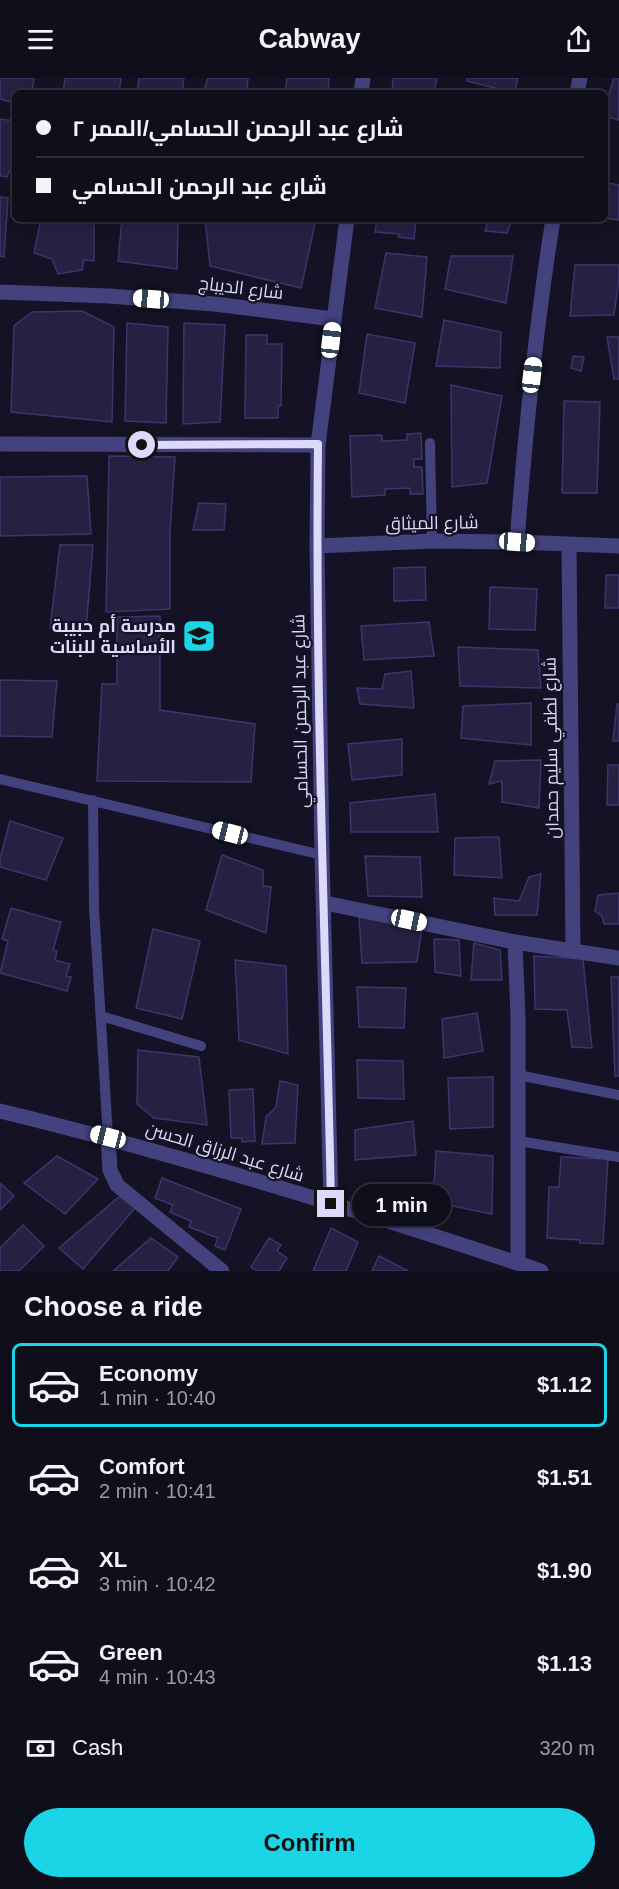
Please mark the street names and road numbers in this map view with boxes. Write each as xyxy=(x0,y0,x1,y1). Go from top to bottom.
street label: شارع الديباج xyxy=(197,273,284,305)
street label: شارع الميثاق xyxy=(385,512,479,536)
street label: شارع عبد الرحمن الحسامي xyxy=(288,614,316,808)
street label: شارع لطفي سليم حمدان xyxy=(539,657,567,839)
street label: شارع عبد الرزاق الحسن xyxy=(143,1118,306,1187)

